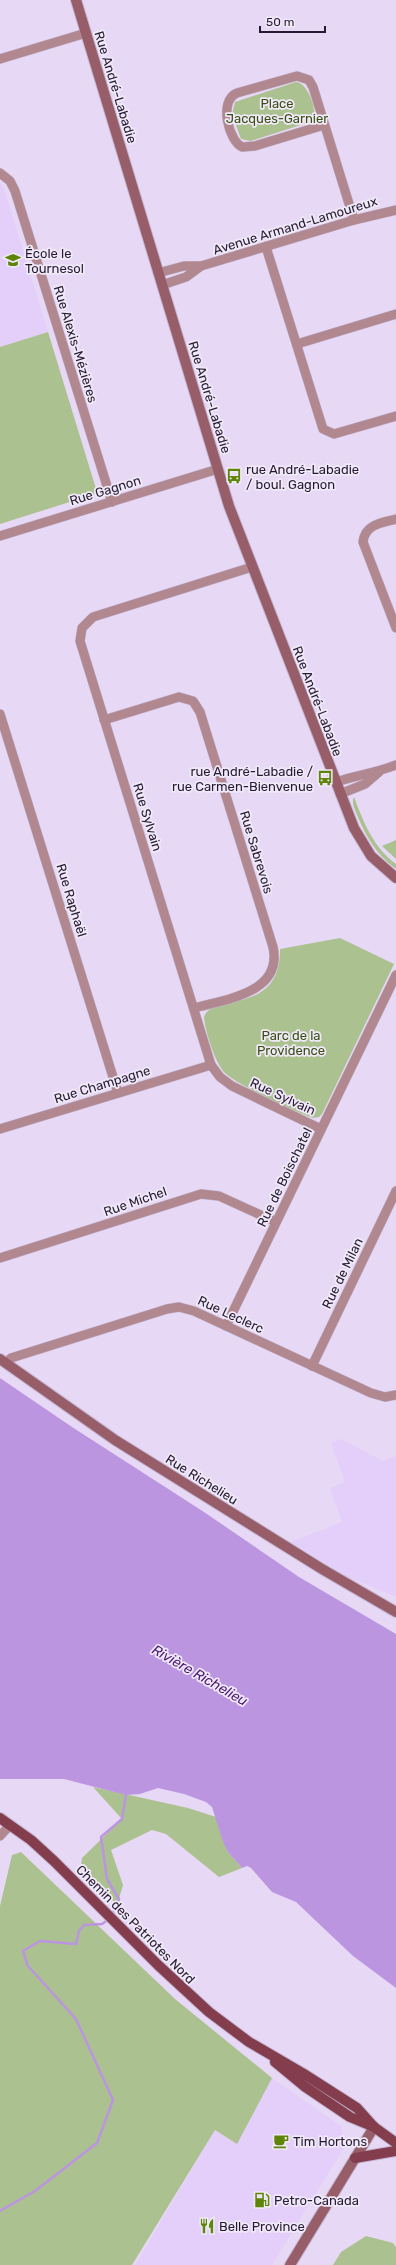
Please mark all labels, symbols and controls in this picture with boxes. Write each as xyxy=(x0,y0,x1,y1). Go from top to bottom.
scale bar xyxy=(260,8,325,34)
text: 50 m xyxy=(266,15,294,29)
street label: Rue André-Labadie xyxy=(91,29,140,145)
park label: Place Jacques-Garnier xyxy=(226,96,328,126)
street label: Avenue Armand-Lamoureux xyxy=(211,193,379,258)
place label: École le Tournesol xyxy=(25,246,84,276)
school or university icon: École le Tournesol xyxy=(4,251,22,269)
street label: Rue Alexis-Mézières xyxy=(51,284,101,405)
street label: Rue André-Labadie xyxy=(185,339,234,455)
place label: rue André-Labadie / boul. Gagnon xyxy=(246,462,359,493)
bus stop icon: rue André-Labadie / boul. Gagnon xyxy=(225,467,243,485)
street label: Rue Gagnon xyxy=(68,473,143,509)
street label: Rue André-Labadie xyxy=(290,644,345,758)
place label: rue André-Labadie / rue Carmen-Bienvenue xyxy=(172,764,313,794)
bus stop icon: rue André-Labadie / rue Carmen-Bienvenue xyxy=(316,769,334,787)
street label: Rue Sylvain xyxy=(130,781,165,853)
street label: Rue Sabrevois xyxy=(237,809,276,896)
street label: Rue Raphaël xyxy=(53,862,90,939)
park label: Parc de la Providence xyxy=(257,1028,325,1058)
street label: Rue Champagne xyxy=(52,1063,152,1107)
street label: Rue Sylvain xyxy=(248,1075,318,1118)
street label: Rue de Boischatel xyxy=(254,1125,315,1229)
street label: Rue Michel xyxy=(102,1184,169,1219)
street label: Rue de Milan xyxy=(319,1235,366,1311)
street label: Rue Leclerc xyxy=(196,1293,266,1336)
street label: Rue Richelieu xyxy=(163,1451,241,1508)
water label: Rivière Richelieu xyxy=(149,1641,251,1710)
street label: Chemin des Patriotes Nord xyxy=(73,1862,198,1987)
cafe icon: Tim Hortons xyxy=(272,2132,290,2150)
place label: Tim Hortons xyxy=(293,2134,367,2149)
fuel station icon: Petro-Canada xyxy=(253,2191,271,2209)
place label: Petro-Canada xyxy=(274,2193,359,2208)
restaurant icon: Belle Province xyxy=(198,2217,216,2235)
place label: Belle Province xyxy=(219,2219,305,2234)

